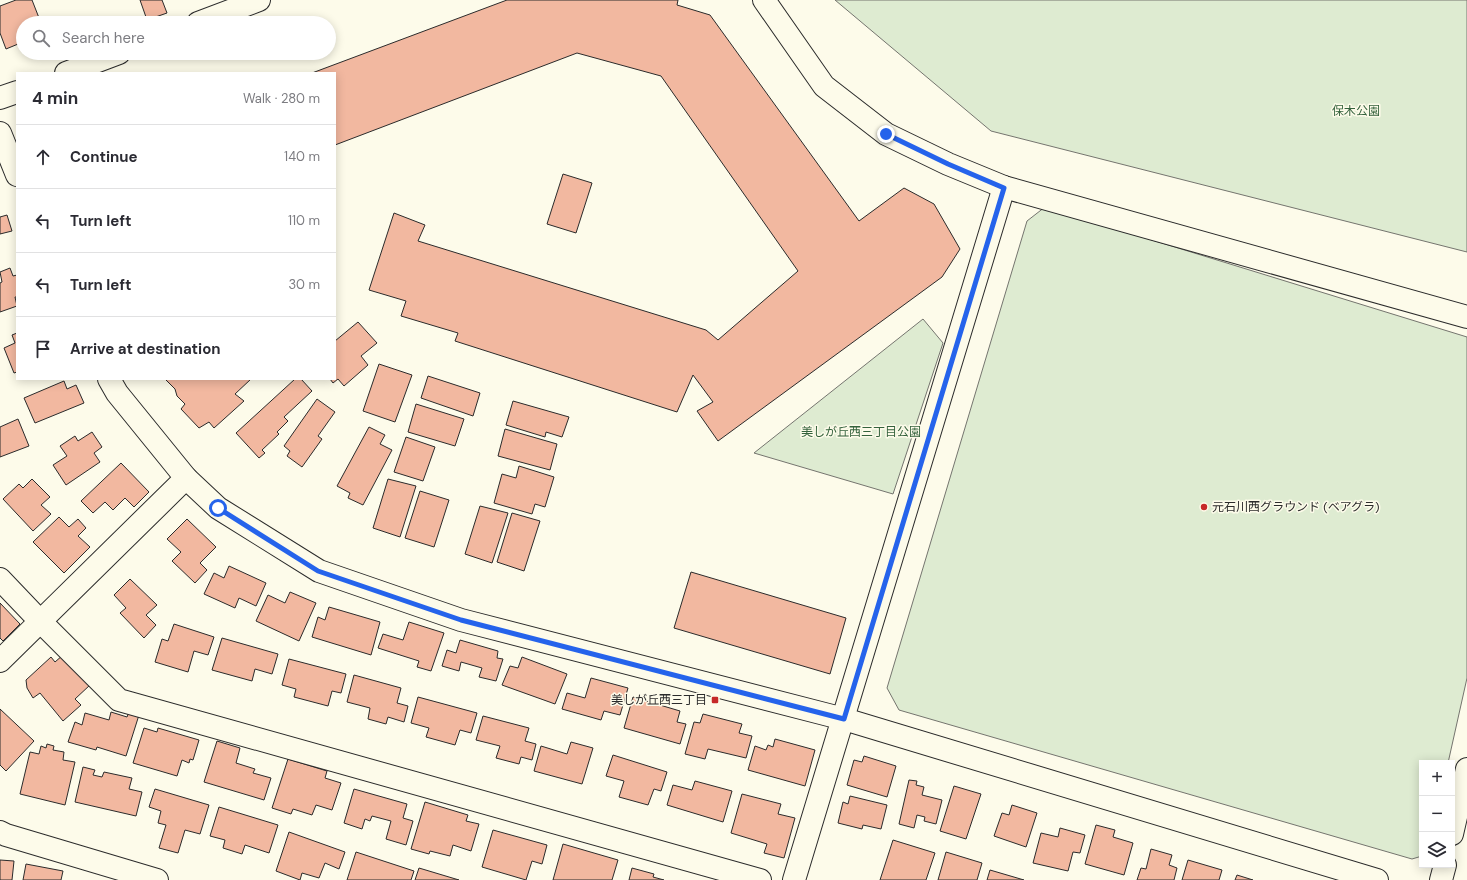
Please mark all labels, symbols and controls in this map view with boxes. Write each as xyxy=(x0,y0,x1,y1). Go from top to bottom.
search box xyxy=(16,16,336,60)
icon: search xyxy=(30,27,52,49)
text: Search here xyxy=(62,28,145,48)
text: 4 min xyxy=(32,87,78,109)
text: Walk · 280 m xyxy=(243,90,320,107)
park label: 保木公園 xyxy=(1332,103,1380,119)
route end xyxy=(877,125,895,143)
icon: ahead xyxy=(32,146,54,168)
text: Continue xyxy=(70,147,138,167)
text: 140 m xyxy=(284,148,320,165)
icon: left xyxy=(32,210,54,232)
text: Turn left xyxy=(70,211,131,231)
text: 110 m xyxy=(288,212,320,229)
icon: left xyxy=(32,274,54,296)
text: Turn left xyxy=(70,275,131,295)
text: 30 m xyxy=(288,276,320,293)
icon: arrive xyxy=(32,338,54,360)
text: Arrive at destination xyxy=(70,339,221,359)
park label: 美しが丘西三丁目公園 xyxy=(801,424,921,440)
route start xyxy=(209,499,227,517)
place label: 元石川西グラウンド (ベアグラ) xyxy=(1212,499,1380,515)
marker: 元石川西グラウンド (ベアグラ) xyxy=(1199,502,1209,512)
place label: 美しが丘西三丁目 xyxy=(611,692,707,708)
marker: 美しが丘西三丁目 xyxy=(710,695,720,705)
map controls xyxy=(1419,760,1455,868)
button: + xyxy=(1419,760,1455,796)
button: − xyxy=(1419,796,1455,832)
button: layers xyxy=(1419,832,1455,868)

